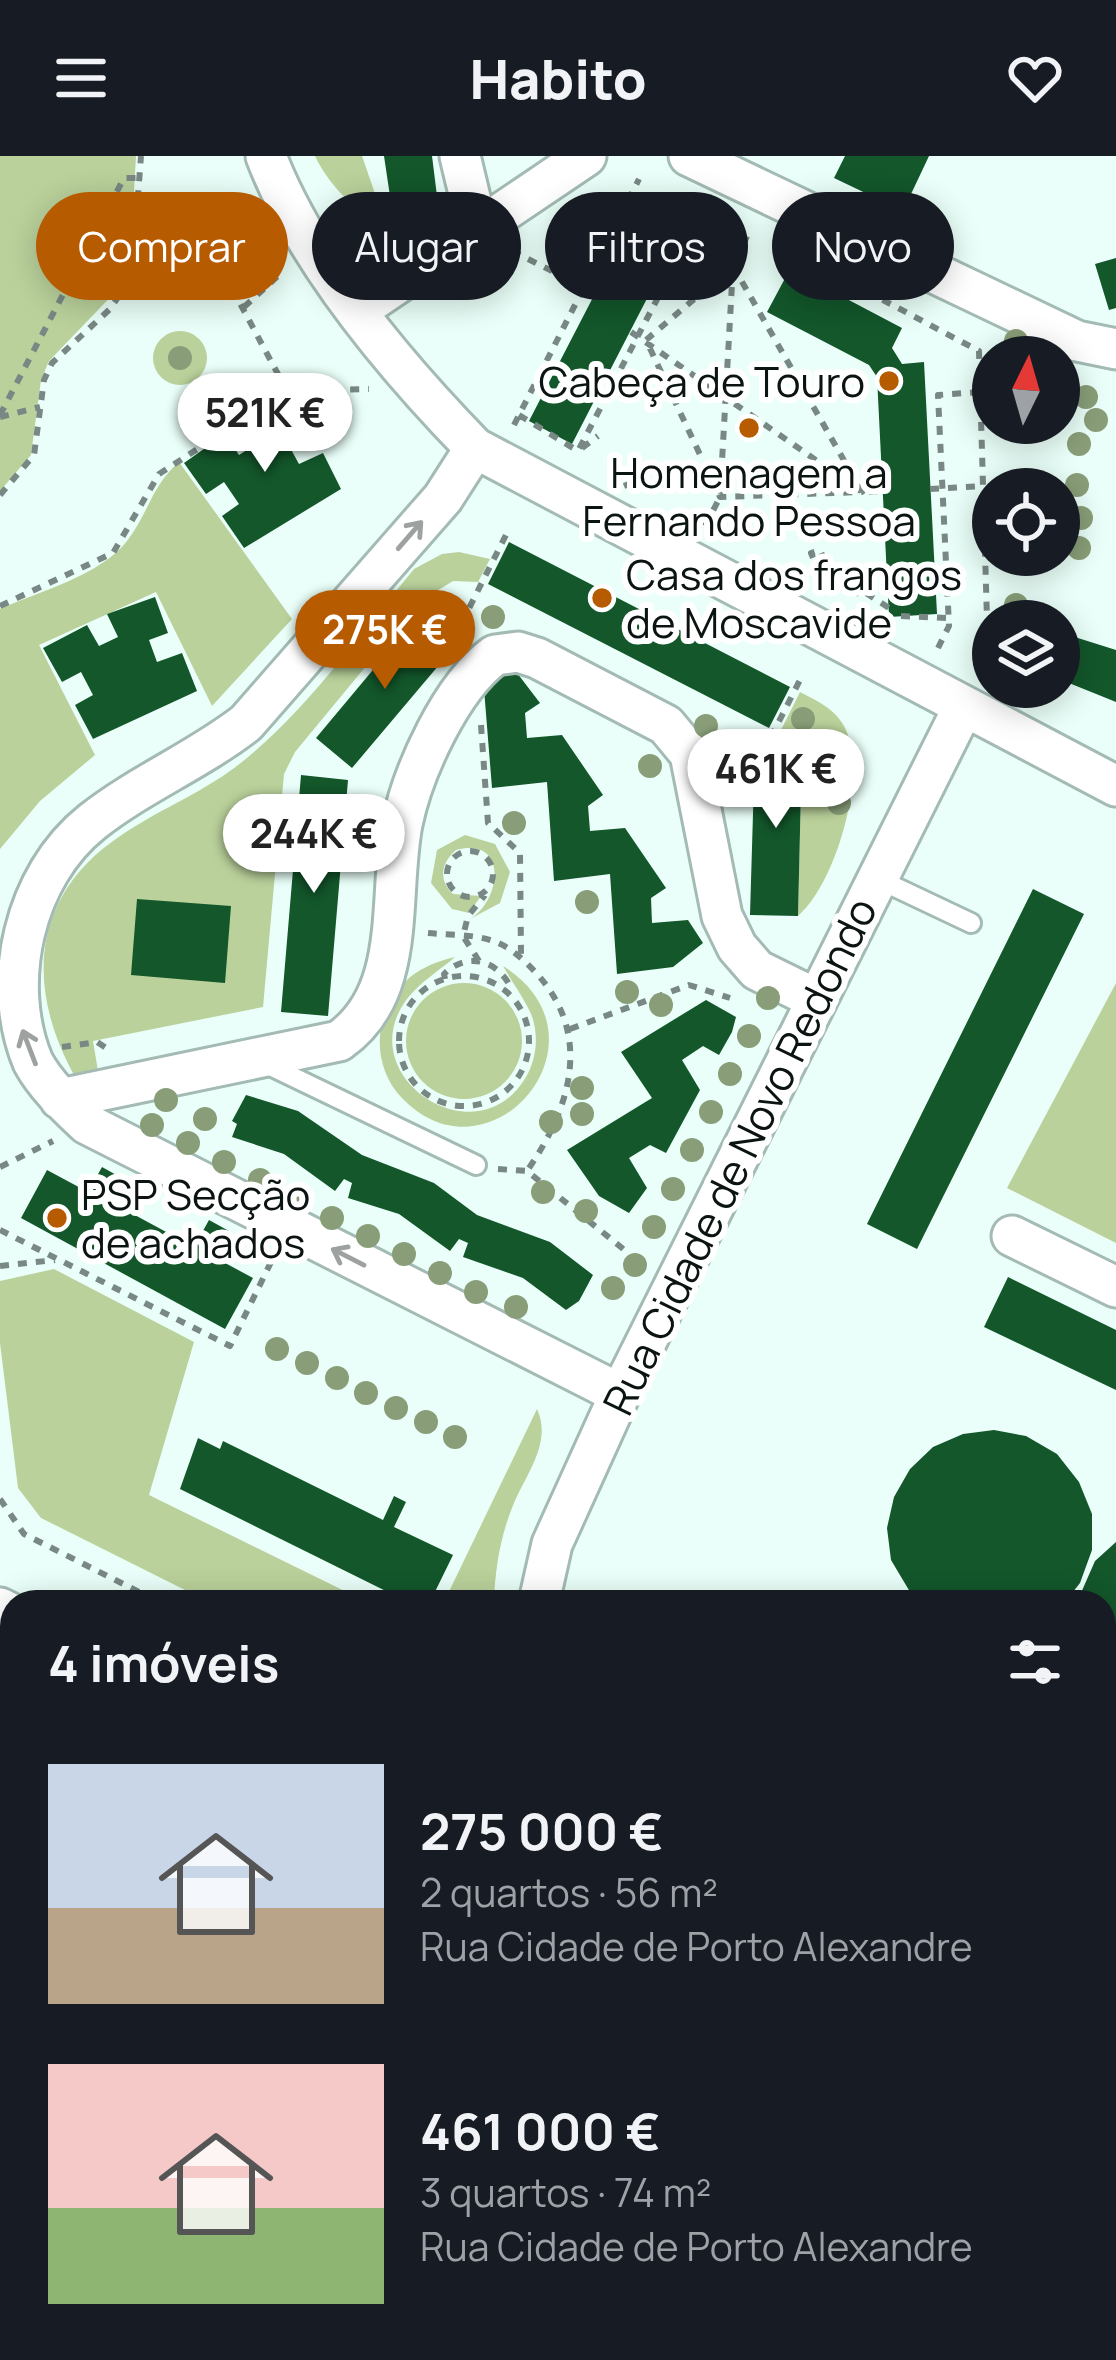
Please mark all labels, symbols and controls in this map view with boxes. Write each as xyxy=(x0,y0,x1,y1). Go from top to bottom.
text: Habito xyxy=(469,41,647,115)
icon: menu xyxy=(48,45,114,111)
icon: heart xyxy=(1002,45,1068,111)
chip: Comprar xyxy=(36,192,288,300)
chip: Alugar xyxy=(312,192,521,300)
chip: Filtros xyxy=(545,192,748,300)
chip: Novo xyxy=(772,192,954,300)
north arrow xyxy=(972,336,1080,444)
map controls xyxy=(972,336,1080,708)
place label: Cabeça de Touro xyxy=(538,352,865,410)
marker: Cabeça de Touro xyxy=(876,368,902,394)
pin: 521K € xyxy=(167,373,363,475)
text: 521K € xyxy=(204,385,326,439)
marker: Homenagem a Fernando Pessoa xyxy=(736,415,762,441)
place label: Homenagem a Fernando Pessoa xyxy=(582,443,916,549)
button: locate xyxy=(972,468,1080,576)
one-way arrow xyxy=(396,521,423,551)
place label: Casa dos frangos de Moscavide xyxy=(626,545,962,651)
marker: Casa dos frangos de Moscavide xyxy=(589,585,615,611)
pin: 275K € xyxy=(287,590,483,692)
button: layers xyxy=(972,600,1080,708)
text: 275K € xyxy=(322,602,448,656)
pin: 461K € xyxy=(678,729,874,831)
text: 461K € xyxy=(714,741,838,795)
pin: 244K € xyxy=(216,794,412,896)
text: 244K € xyxy=(250,806,378,860)
street label: Rua Cidade de Novo Redondo xyxy=(588,888,890,1424)
one-way arrow xyxy=(17,1030,39,1067)
place label: PSP Secção de achados xyxy=(81,1165,310,1271)
marker: PSP Secção de achados xyxy=(44,1205,70,1231)
one-way arrow xyxy=(330,1245,366,1268)
text: 4 imóveis xyxy=(48,1628,279,1697)
icon: filters xyxy=(1002,1629,1068,1695)
text: 275 000 € xyxy=(420,1796,663,1865)
icon: home xyxy=(144,1812,288,1956)
text: 2 quartos · 56 m² xyxy=(420,1865,718,1919)
text: Rua Cidade de Porto Alexandre xyxy=(420,1919,973,1973)
text: 461 000 € xyxy=(420,2096,660,2165)
icon: home xyxy=(144,2112,288,2256)
text: 3 quartos · 74 m² xyxy=(420,2165,711,2219)
text: Rua Cidade de Porto Alexandre xyxy=(420,2219,973,2273)

